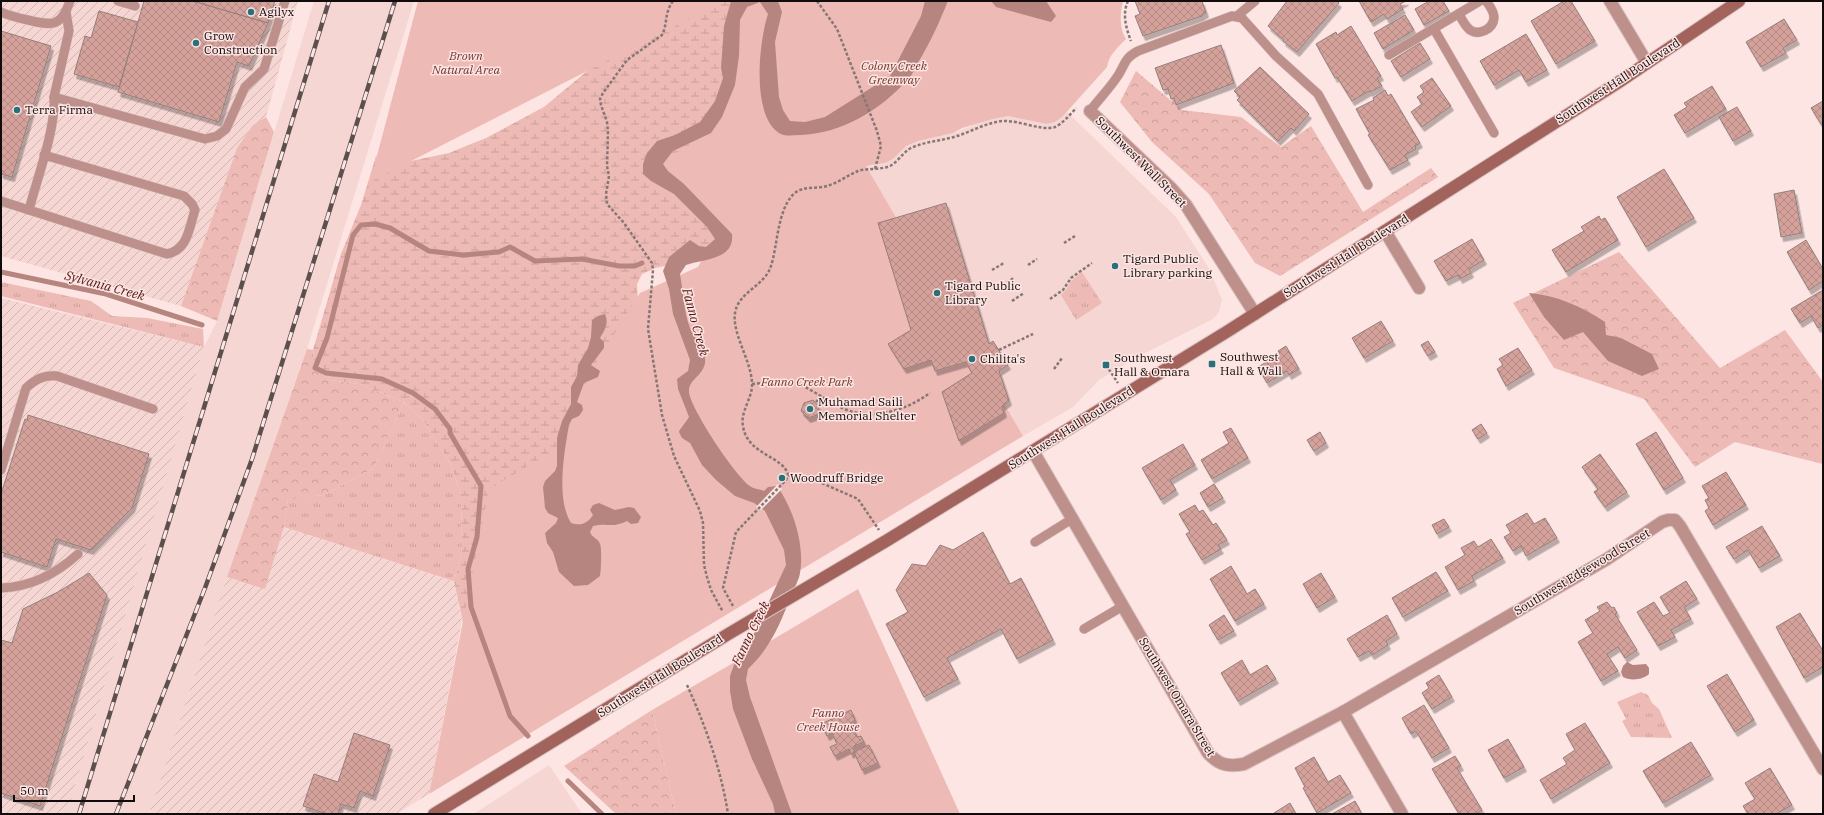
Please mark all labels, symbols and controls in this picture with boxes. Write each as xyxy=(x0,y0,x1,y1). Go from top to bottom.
place label: Agilyx xyxy=(259,4,295,19)
marker: Agilyx xyxy=(246,7,256,17)
place label: Grow Construction xyxy=(204,28,278,57)
street label: Southwest Hall Boulevard xyxy=(1553,35,1683,126)
marker: Grow Construction xyxy=(191,38,201,48)
park label: Brown Natural Area xyxy=(431,48,500,77)
park label: Colony Creek Greenway xyxy=(861,58,928,87)
place label: Terra Firma xyxy=(25,102,93,117)
marker: Terra Firma xyxy=(12,105,22,115)
street label: Southwest Wall Street xyxy=(1093,113,1190,210)
street label: Southwest Hall Boulevard xyxy=(1280,211,1411,300)
place label: Tigard Public Library parking xyxy=(1123,251,1213,280)
marker: Tigard Public Library parking xyxy=(1110,261,1120,271)
water label: Sylvania Creek xyxy=(62,266,147,304)
place label: Tigard Public Library xyxy=(945,278,1021,307)
water label: Fanno Creek xyxy=(678,285,713,358)
marker: Tigard Public Library xyxy=(932,288,942,298)
place label: Southwest Hall & Wall xyxy=(1220,349,1282,378)
place label: Southwest Hall & Omara xyxy=(1114,350,1190,379)
place label: Chilita's xyxy=(980,351,1025,366)
marker: Chilita's xyxy=(967,354,977,364)
marker: Southwest Hall & Wall xyxy=(1207,359,1217,369)
marker: Southwest Hall & Omara xyxy=(1101,360,1111,370)
park label: Fanno Creek Park xyxy=(760,374,854,389)
street label: Southwest Hall Boulevard xyxy=(1005,383,1136,472)
place label: Muhamad Saili Memorial Shelter xyxy=(818,394,916,423)
marker: Muhamad Saili Memorial Shelter xyxy=(805,404,815,414)
place label: Woodruff Bridge xyxy=(790,470,883,485)
marker: Woodruff Bridge xyxy=(777,473,787,483)
street label: Southwest Edgewood Street xyxy=(1511,525,1652,618)
water label: Fanno Creek xyxy=(727,598,773,669)
street label: Southwest Hall Boulevard xyxy=(594,631,725,720)
street label: Southwest Omara Street xyxy=(1136,634,1219,759)
park label: Fanno Creek House xyxy=(797,705,860,734)
scale bar xyxy=(14,777,134,803)
text: 50 m xyxy=(20,783,49,798)

